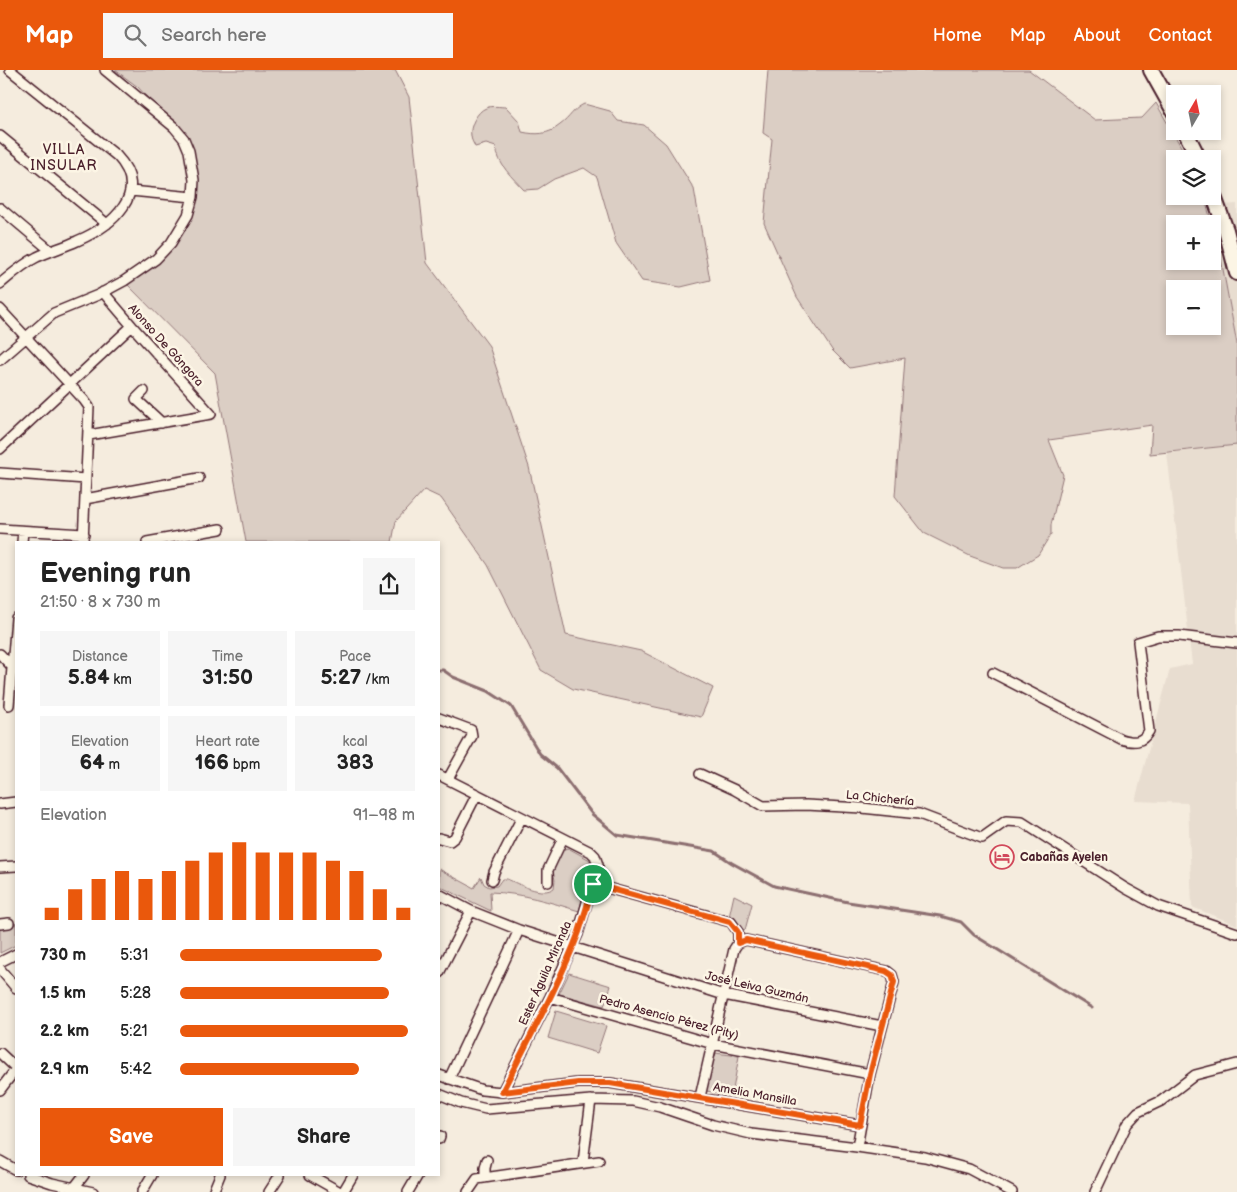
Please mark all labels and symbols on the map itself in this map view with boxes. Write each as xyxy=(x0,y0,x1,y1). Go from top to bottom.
north arrow xyxy=(1166,85,1221,140)
district label: VILLA INSULAR xyxy=(30,141,98,174)
street label: Alonso De Góngora xyxy=(125,301,207,390)
street label: La Chichería xyxy=(845,787,915,810)
hotel icon: Cabañas Ayelen xyxy=(989,844,1015,870)
place label: Cabañas Ayelen xyxy=(1020,850,1108,865)
pin xyxy=(572,863,614,905)
street label: Ester Águila Miranda xyxy=(514,918,575,1028)
street label: José Leiva Guzmán xyxy=(704,968,810,1007)
street label: Pedro Asencio Pérez (Pity) xyxy=(597,992,740,1043)
street label: Amelia Mansilla xyxy=(712,1080,798,1109)

